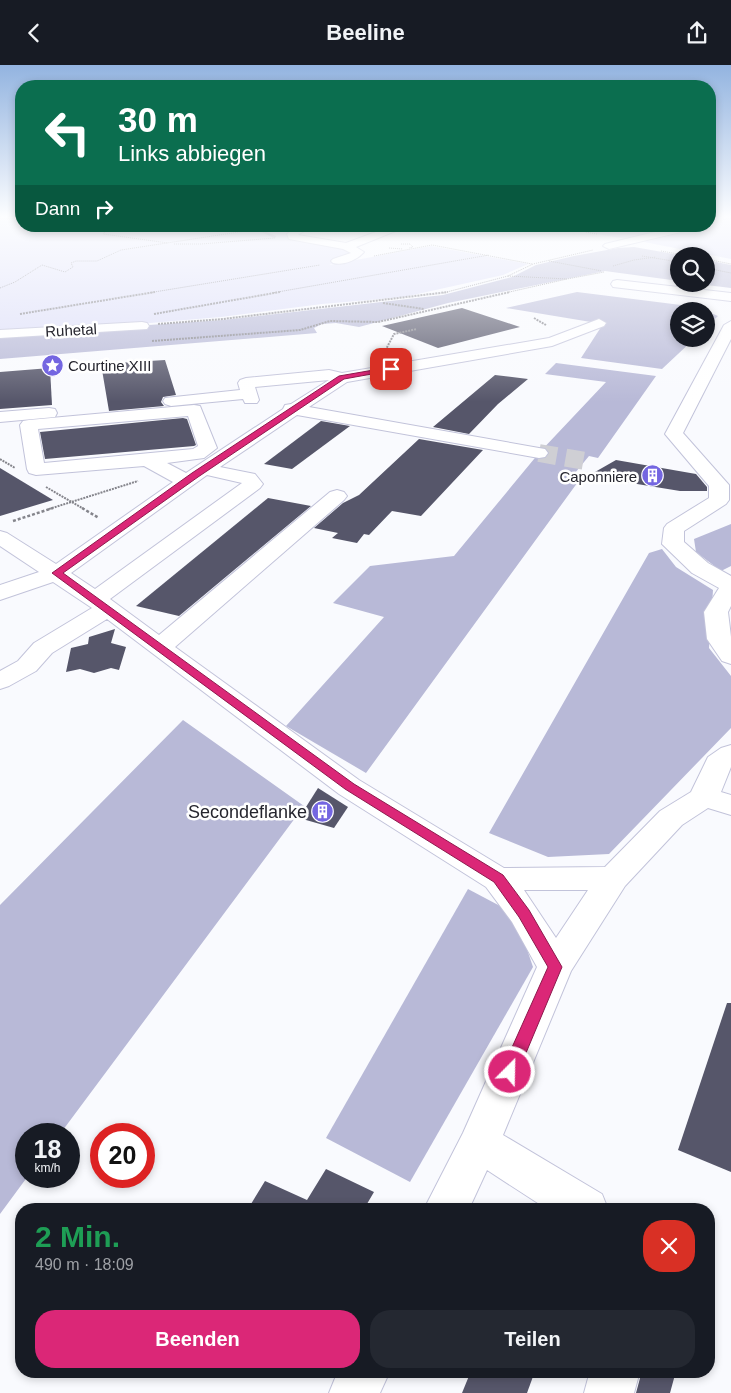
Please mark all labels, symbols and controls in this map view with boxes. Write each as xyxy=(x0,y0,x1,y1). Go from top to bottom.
icon: back xyxy=(20,19,48,47)
icon: share xyxy=(683,19,711,47)
text: Beeline xyxy=(326,20,405,45)
icon: left xyxy=(35,100,100,165)
text: 30 m xyxy=(118,100,198,139)
text: Links abbiegen xyxy=(118,141,266,166)
icon: right xyxy=(90,195,118,223)
text: Dann xyxy=(35,198,80,219)
map controls xyxy=(670,247,715,347)
button: search xyxy=(670,247,715,292)
button: layers xyxy=(670,302,715,347)
street label: Ruhetal xyxy=(45,320,97,340)
pin xyxy=(370,348,412,390)
place icon: Courtine XIII xyxy=(40,353,64,377)
icon: arrive xyxy=(377,355,405,383)
place label: Courtine XIII xyxy=(68,357,151,374)
building icon: Caponniere xyxy=(641,464,665,488)
place label: Caponniere xyxy=(559,468,637,485)
building icon: Secondeflanke xyxy=(311,800,335,824)
place label: Secondeflanke xyxy=(188,802,307,822)
position arrow xyxy=(483,1045,535,1097)
speed limit sign: 20 xyxy=(90,1123,155,1188)
text: 18 xyxy=(34,1135,61,1163)
text: km/h xyxy=(34,1161,61,1175)
text: 2 Min. xyxy=(35,1220,120,1253)
button: close xyxy=(643,1220,695,1272)
text: 490 m · 18:09 xyxy=(35,1256,134,1273)
button: Beenden xyxy=(35,1310,360,1368)
button: Teilen xyxy=(370,1310,695,1368)

